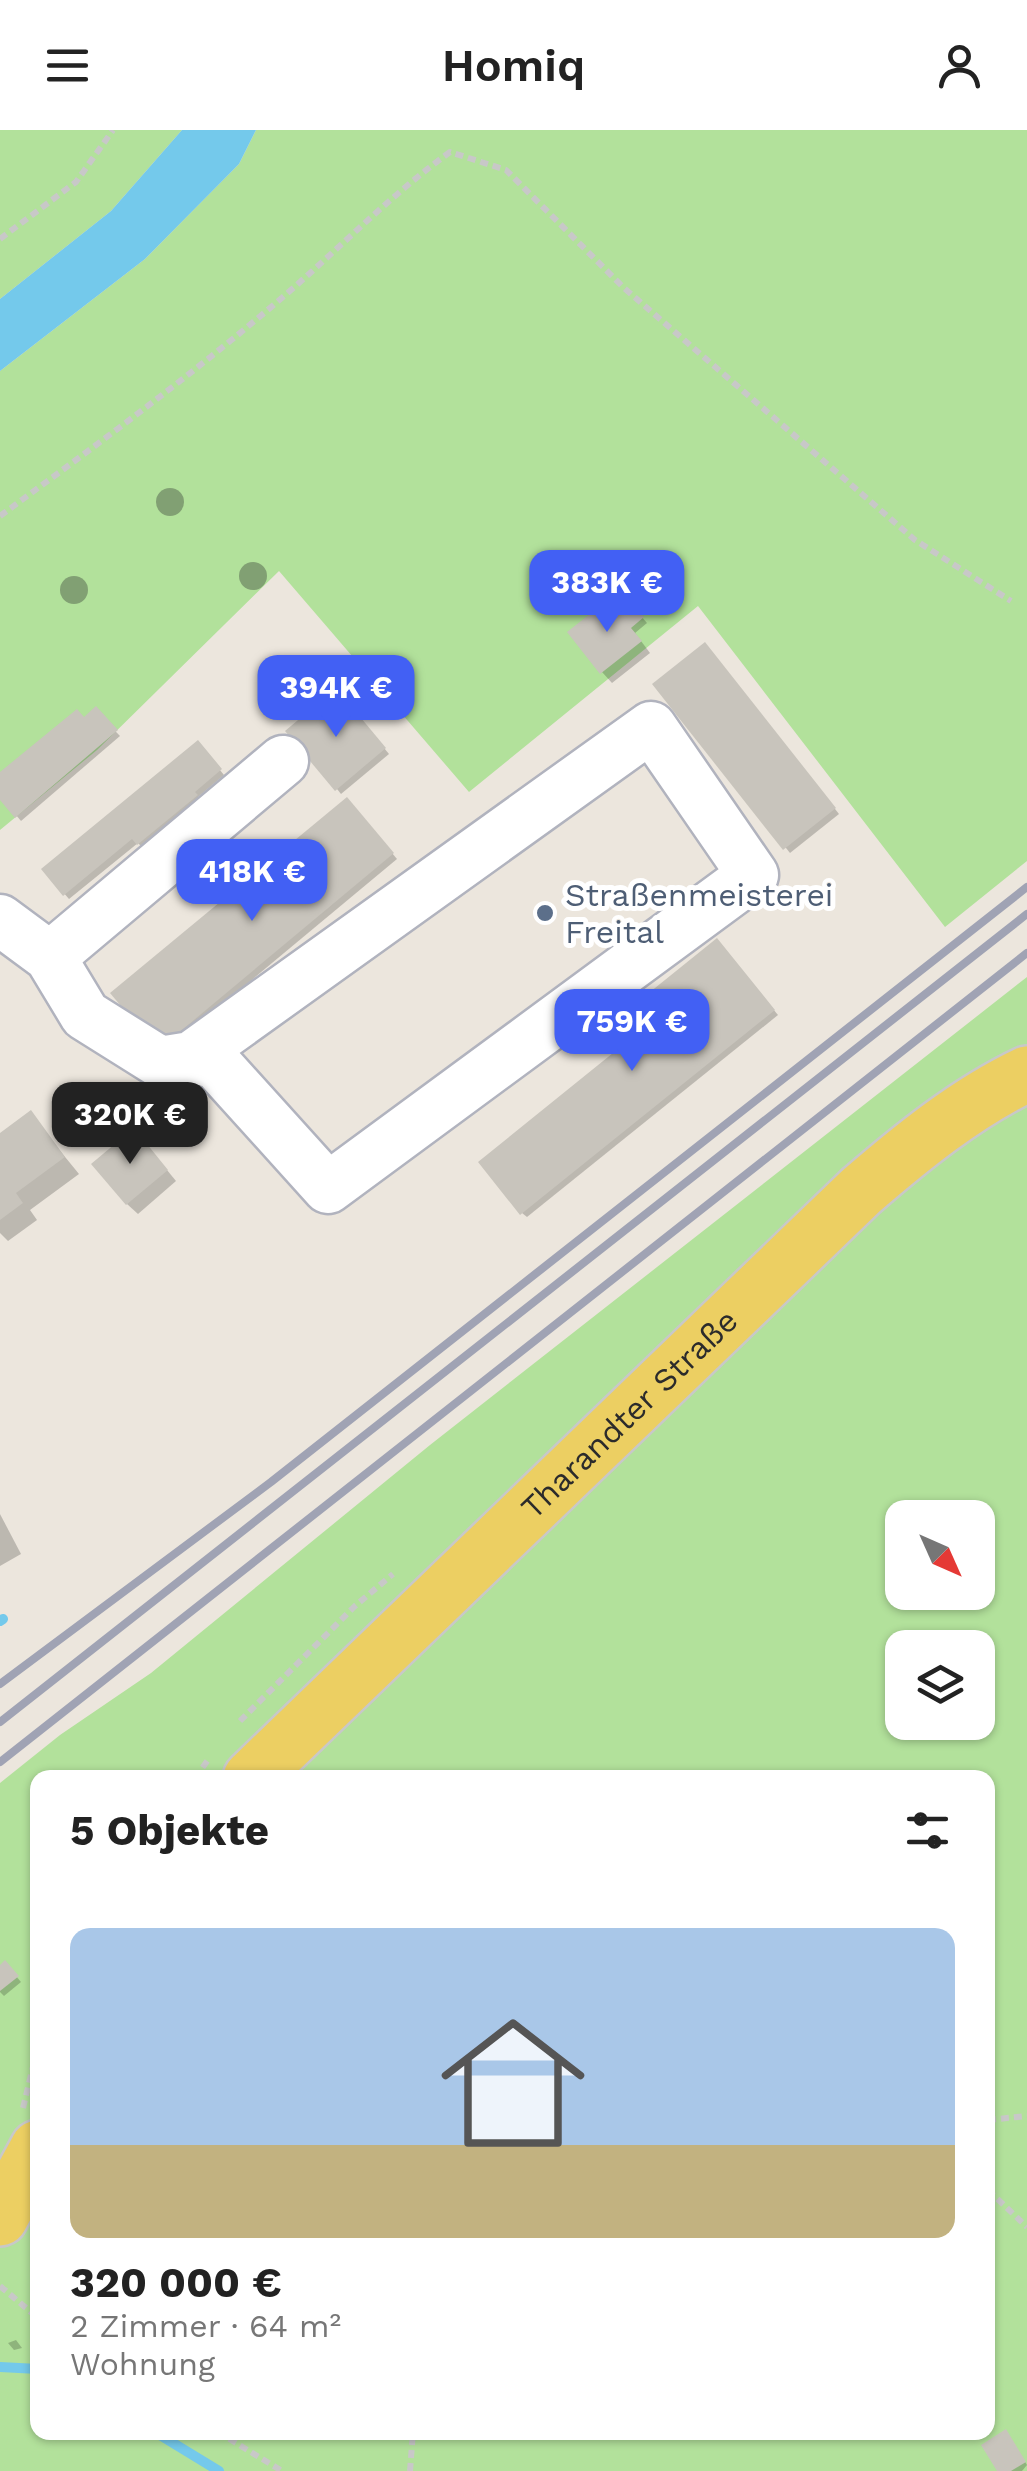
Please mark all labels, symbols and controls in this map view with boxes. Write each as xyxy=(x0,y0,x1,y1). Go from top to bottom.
icon: menu xyxy=(40,38,95,93)
icon: person xyxy=(932,38,987,93)
text: Homiq xyxy=(442,39,585,92)
pin: 383K € xyxy=(526,550,688,635)
text: 383K € xyxy=(551,563,663,601)
pin: 394K € xyxy=(255,655,417,740)
text: 394K € xyxy=(280,668,393,706)
pin: 418K € xyxy=(171,839,333,924)
text: 418K € xyxy=(198,852,306,890)
place label: Straßenmeisterei Freital xyxy=(565,876,833,951)
marker: Straßenmeisterei Freital xyxy=(534,902,556,924)
pin: 759K € xyxy=(551,989,713,1074)
text: 759K € xyxy=(576,1002,688,1040)
pin: 320K € xyxy=(49,1082,211,1167)
text: 320K € xyxy=(74,1095,186,1133)
street label: Tharandter Straße xyxy=(513,1301,745,1527)
north arrow xyxy=(885,1500,995,1610)
map controls xyxy=(885,1500,995,1740)
button: layers xyxy=(885,1630,995,1740)
icon: filters xyxy=(900,1803,955,1858)
text: 5 Objekte xyxy=(70,1806,269,1855)
icon: home xyxy=(423,1993,603,2173)
text: 320 000 € xyxy=(70,2258,282,2307)
text: 2 Zimmer · 64 m² xyxy=(70,2307,341,2345)
text: Wohnung xyxy=(70,2345,215,2383)

